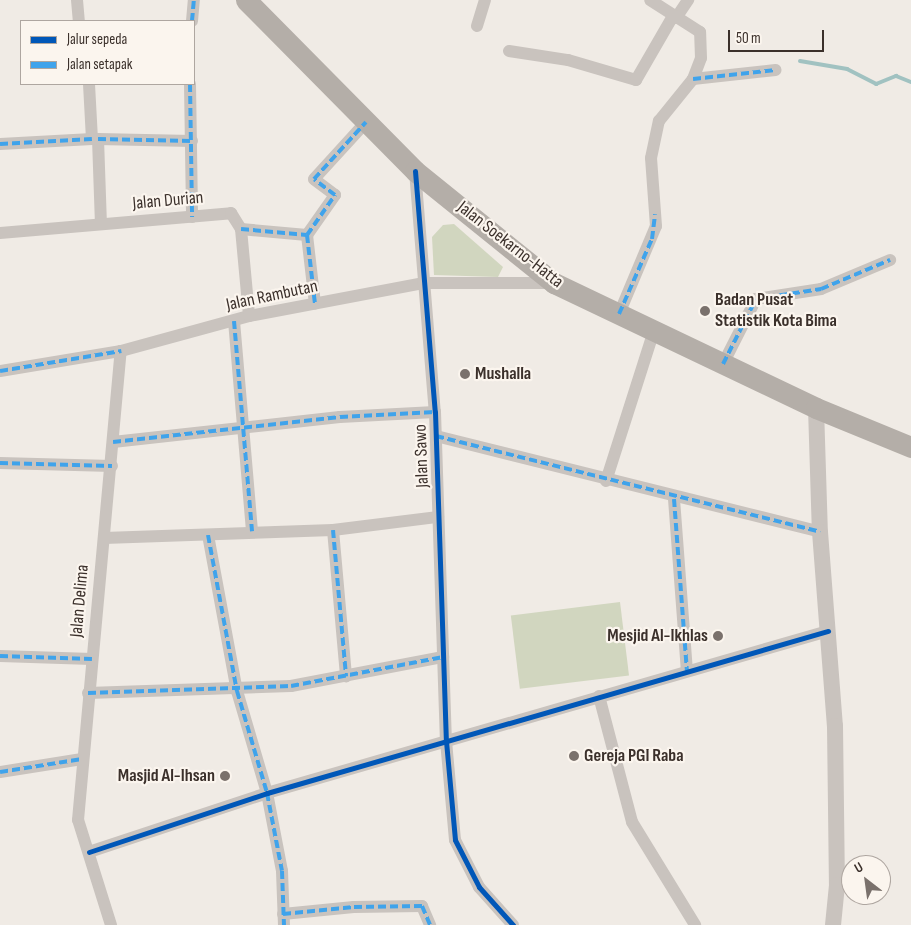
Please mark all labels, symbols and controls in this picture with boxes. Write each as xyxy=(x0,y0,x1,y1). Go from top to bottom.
legend xyxy=(20,20,195,85)
scale bar xyxy=(731,20,827,52)
text: 50 m xyxy=(736,29,761,48)
text: Jalur sepeda xyxy=(67,30,127,49)
text: Jalan setapak xyxy=(67,55,133,74)
street label: Jalan Durian xyxy=(132,187,204,215)
street label: Jalan Soekarno-Hatta xyxy=(453,197,567,293)
street label: Jalan Rambutan xyxy=(224,276,320,316)
place label: Badan Pusat Statistik Kota Bima xyxy=(715,290,837,332)
marker: Badan Pusat Statistik Kota Bima xyxy=(699,305,711,317)
place label: Mushalla xyxy=(475,363,531,385)
marker: Mushalla xyxy=(459,368,471,380)
street label: Jalan Sawo xyxy=(410,424,434,488)
street label: Jalan Delima xyxy=(66,564,94,638)
place label: Mesjid Al-Ikhlas xyxy=(607,625,708,647)
marker: Mesjid Al-Ikhlas xyxy=(712,630,724,642)
place label: Gereja PGI Raba xyxy=(584,745,684,767)
marker: Gereja PGI Raba xyxy=(568,750,580,762)
place label: Masjid Al-Ihsan xyxy=(118,765,215,787)
marker: Masjid Al-Ihsan xyxy=(219,770,231,782)
north arrow xyxy=(841,855,891,905)
text: U xyxy=(851,858,866,877)

